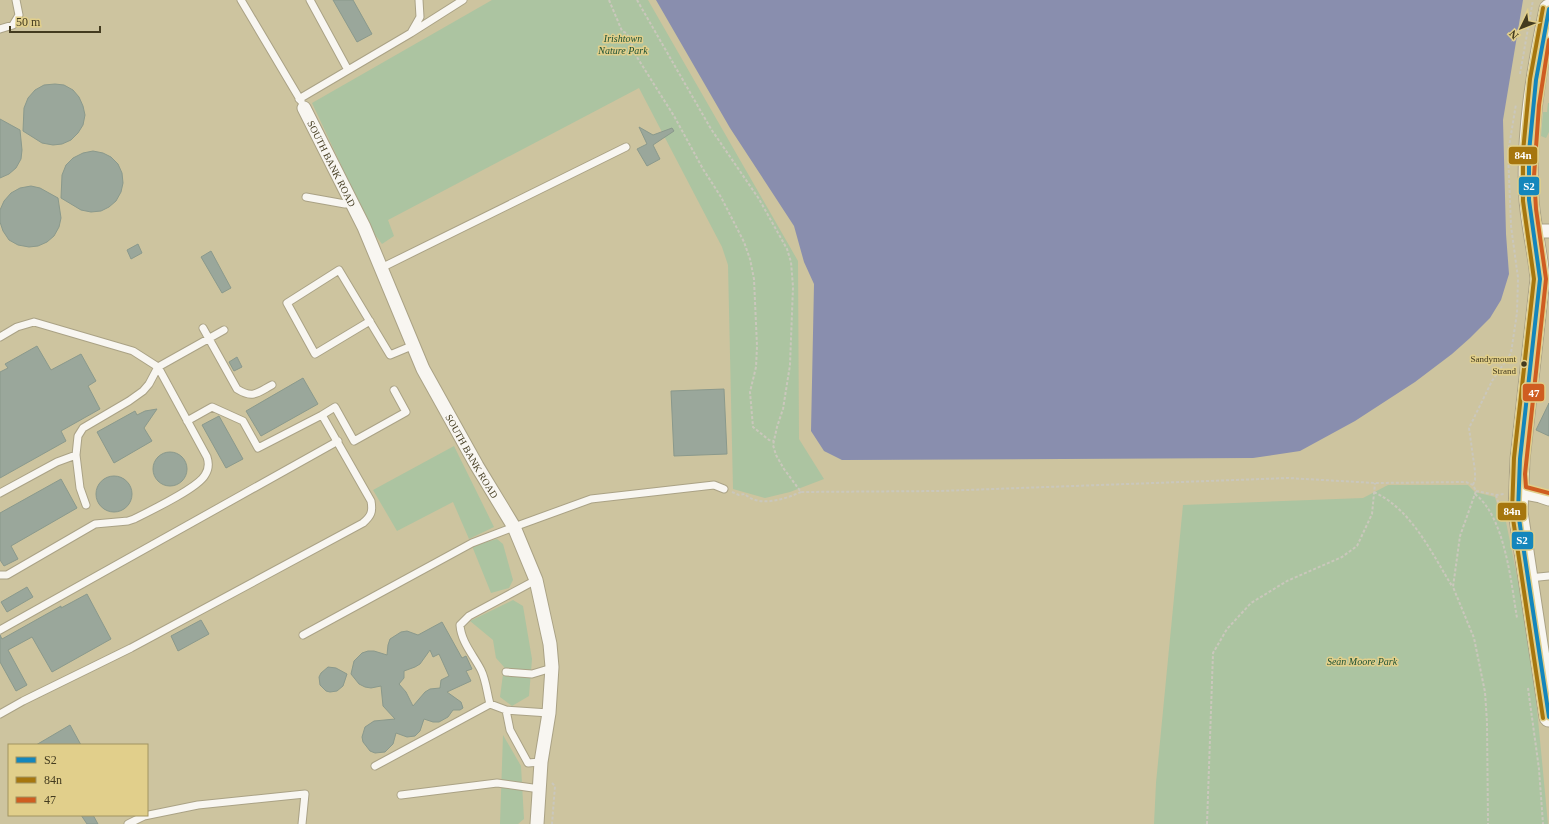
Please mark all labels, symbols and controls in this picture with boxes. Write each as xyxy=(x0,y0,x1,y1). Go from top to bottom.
scale bar xyxy=(10,8,100,34)
north arrow xyxy=(1501,8,1541,48)
text: 50 m xyxy=(16,15,41,29)
text: N xyxy=(1507,28,1521,42)
park label: Irishtown Nature Park xyxy=(597,33,648,56)
street label: SOUTH BANK ROAD xyxy=(306,118,358,208)
line badge: 84n xyxy=(1508,146,1538,165)
text: 84n xyxy=(1514,149,1532,161)
line badge: S2 xyxy=(1518,176,1540,196)
text: S2 xyxy=(1523,180,1535,192)
place label: Sandymount Strand xyxy=(1470,354,1516,376)
marker: Sandymount Strand xyxy=(1519,359,1529,369)
line badge: 47 xyxy=(1522,383,1545,402)
text: 47 xyxy=(1529,387,1540,399)
street label: SOUTH BANK ROAD xyxy=(444,412,501,500)
line badge: 84n xyxy=(1497,502,1527,521)
text: 84n xyxy=(1503,505,1521,517)
line badge: S2 xyxy=(1511,531,1534,550)
text: S2 xyxy=(1516,534,1528,546)
park label: Seán Moore Park xyxy=(1327,656,1398,667)
legend xyxy=(8,744,148,816)
text: S2 xyxy=(44,753,57,767)
text: 84n xyxy=(44,773,62,787)
text: 47 xyxy=(44,793,56,807)

